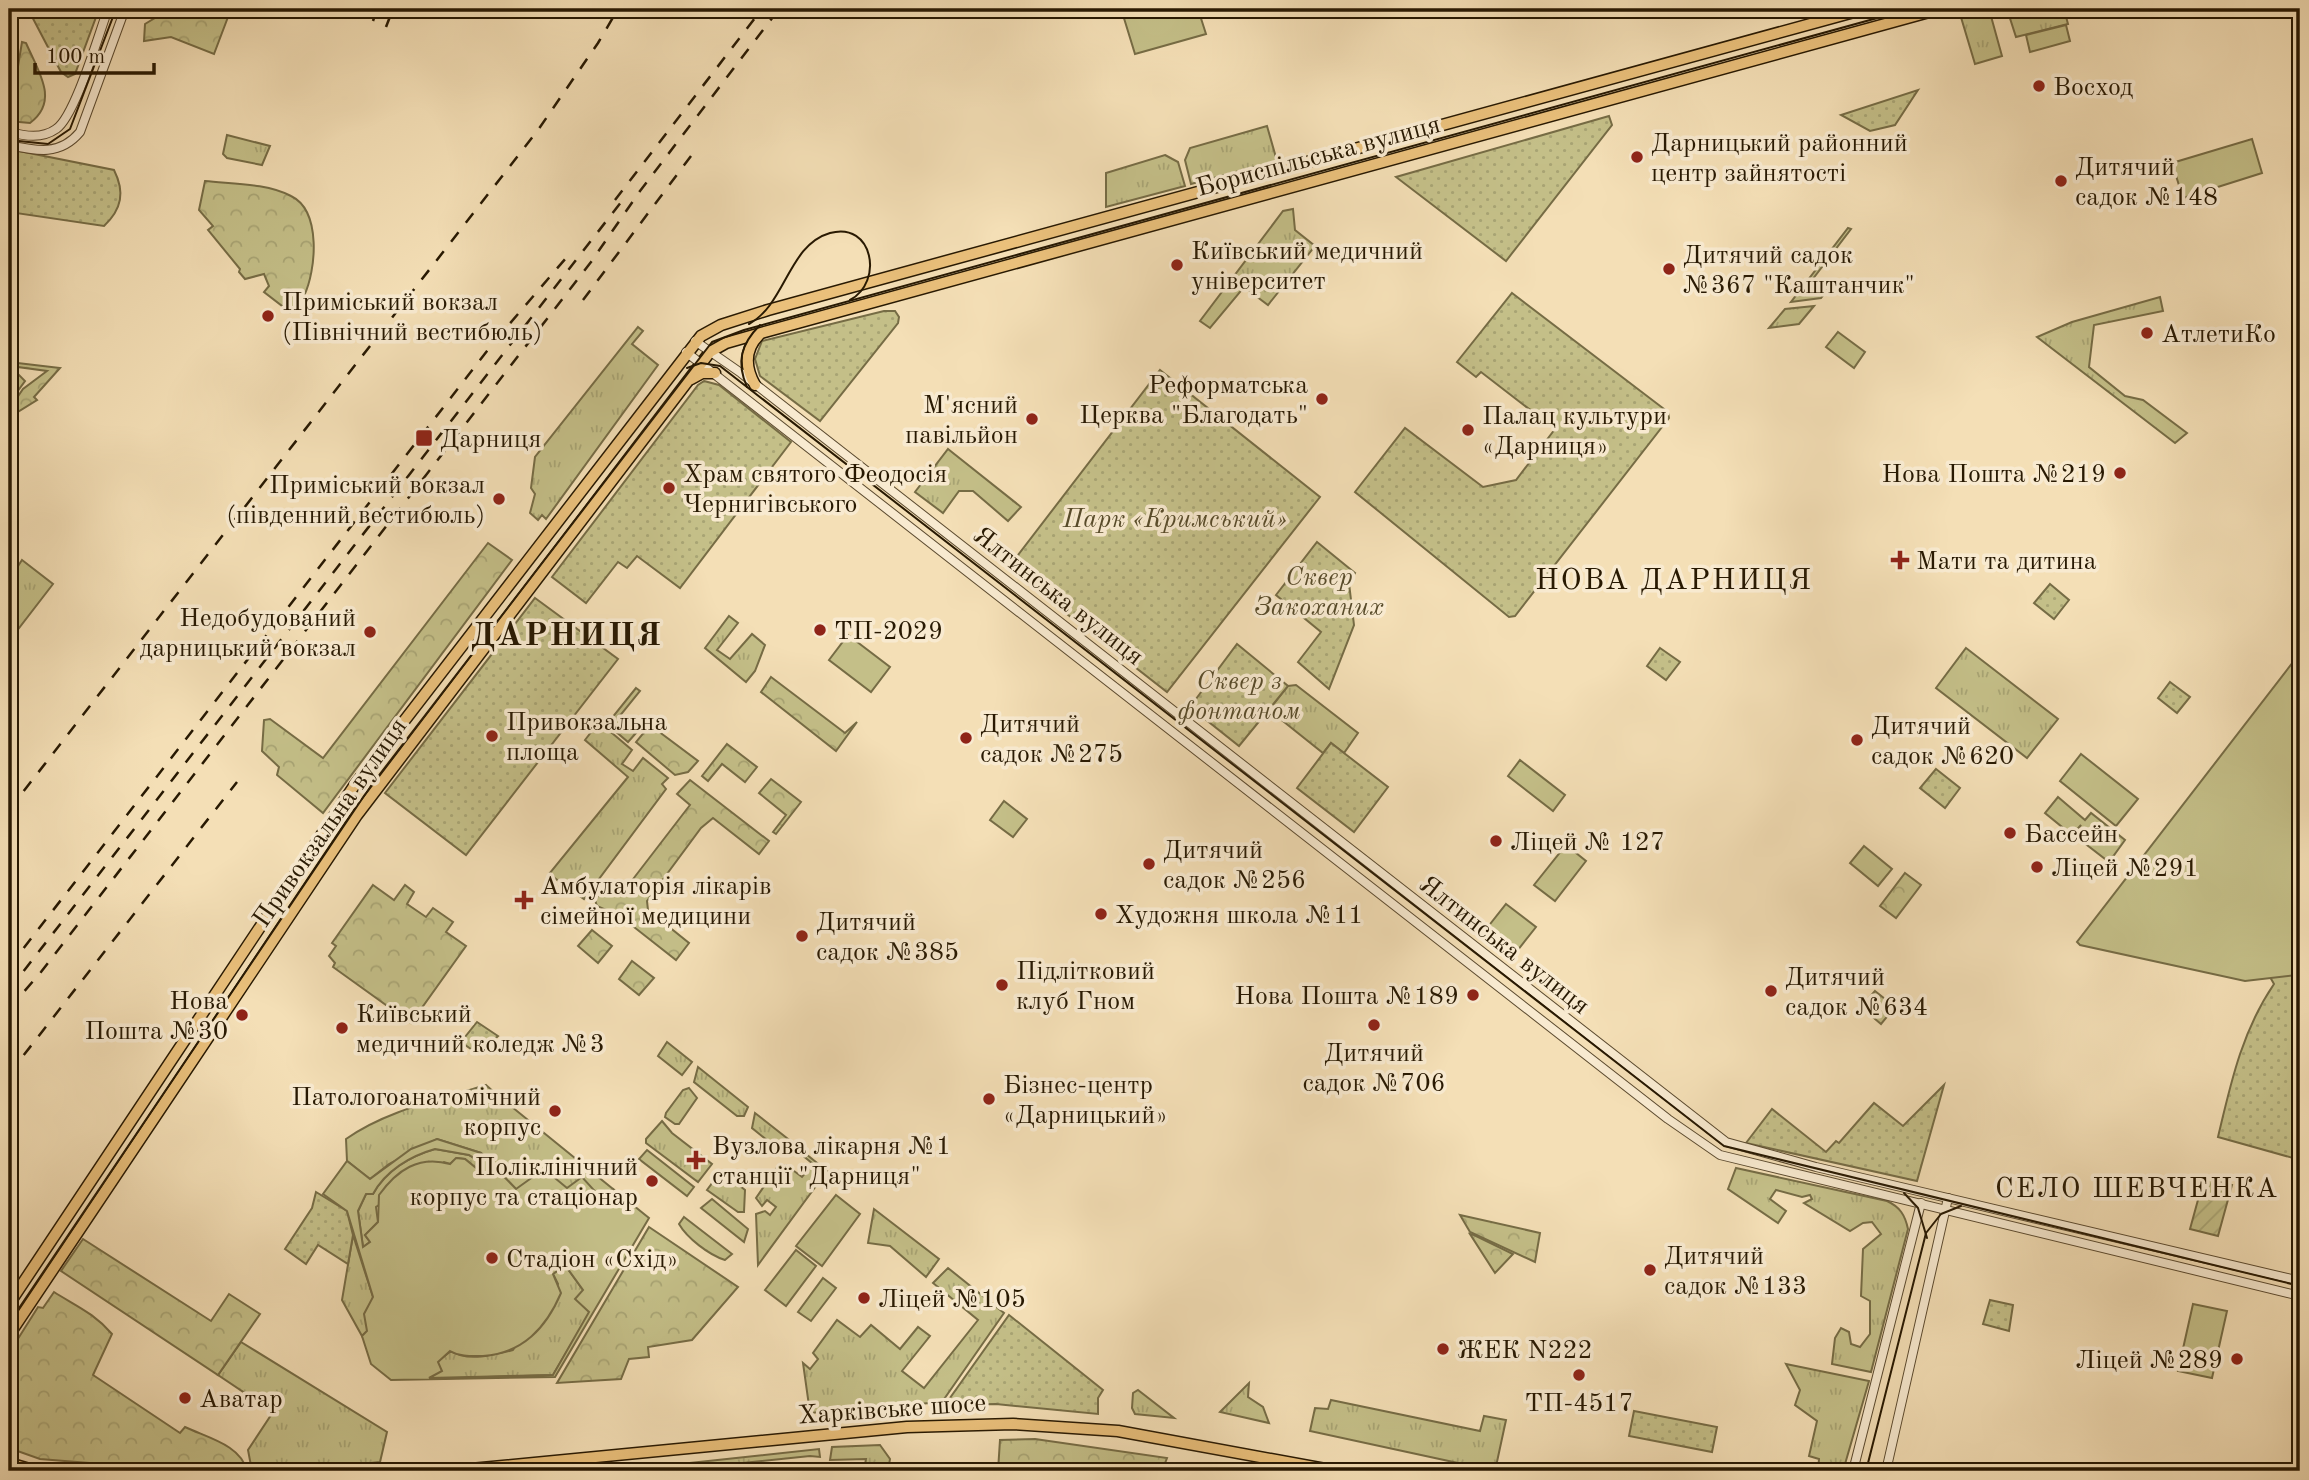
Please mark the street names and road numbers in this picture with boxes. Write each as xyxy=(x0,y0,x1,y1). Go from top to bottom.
street label: Бориспільська вулиця xyxy=(1194,112,1443,202)
street label: Ялтинська вулиця xyxy=(968,522,1148,671)
street label: Привокзальна вулиця xyxy=(249,714,413,932)
street label: Ялтинська вулиця xyxy=(1414,871,1594,1020)
street label: Харківське шосе xyxy=(797,1390,987,1430)

